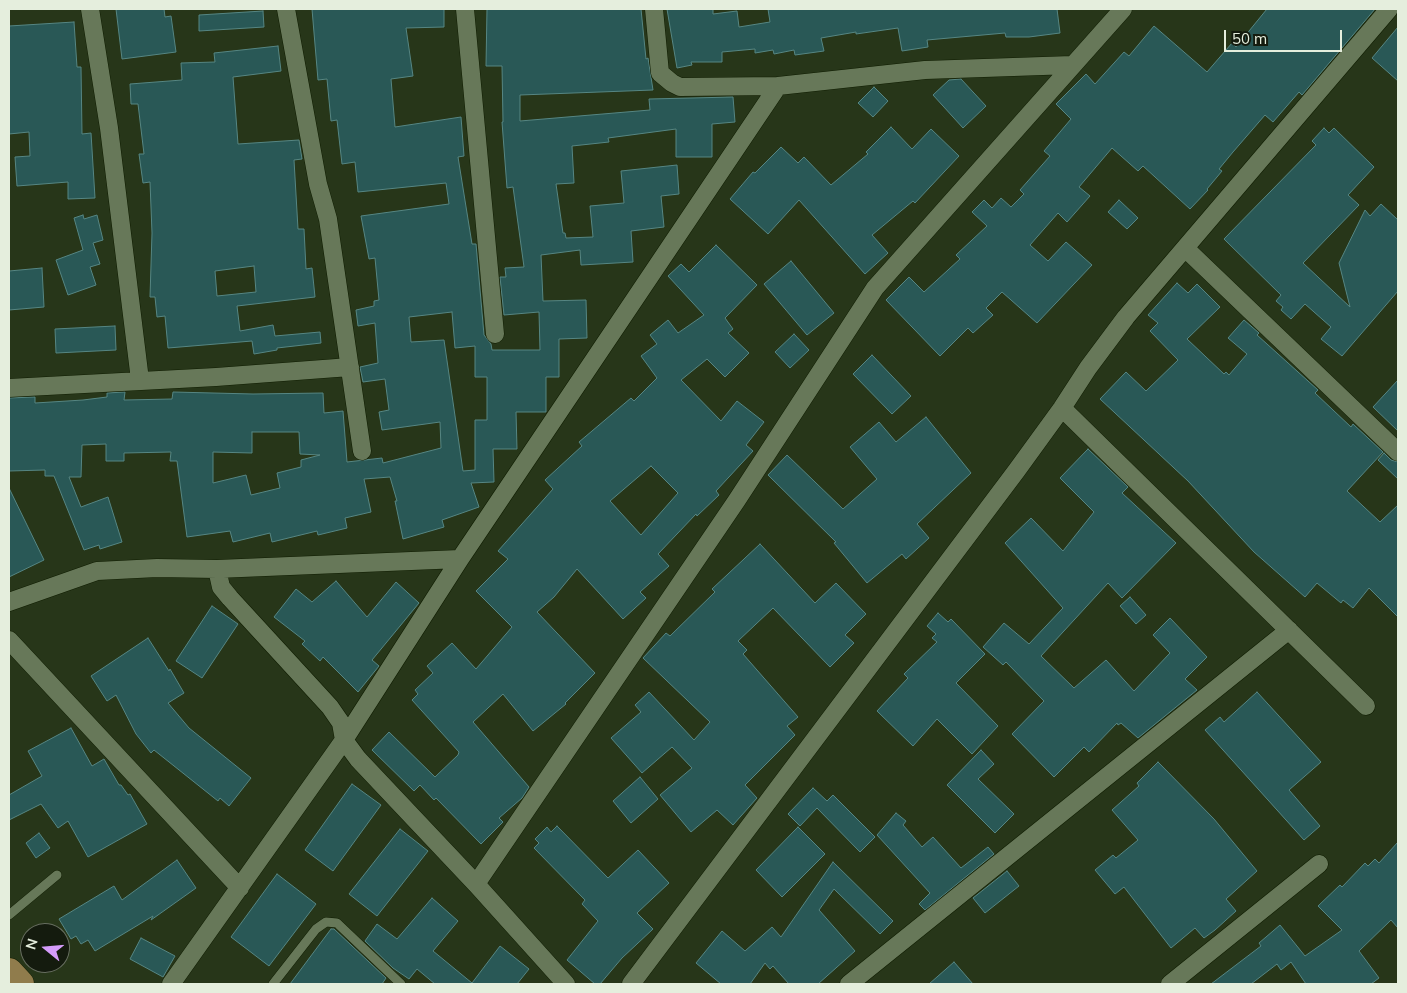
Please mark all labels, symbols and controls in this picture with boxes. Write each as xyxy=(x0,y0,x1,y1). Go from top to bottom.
scale bar xyxy=(1227,20,1344,52)
text: 50 m xyxy=(1232,29,1267,48)
north arrow xyxy=(20,923,70,973)
text: N xyxy=(21,936,42,952)

